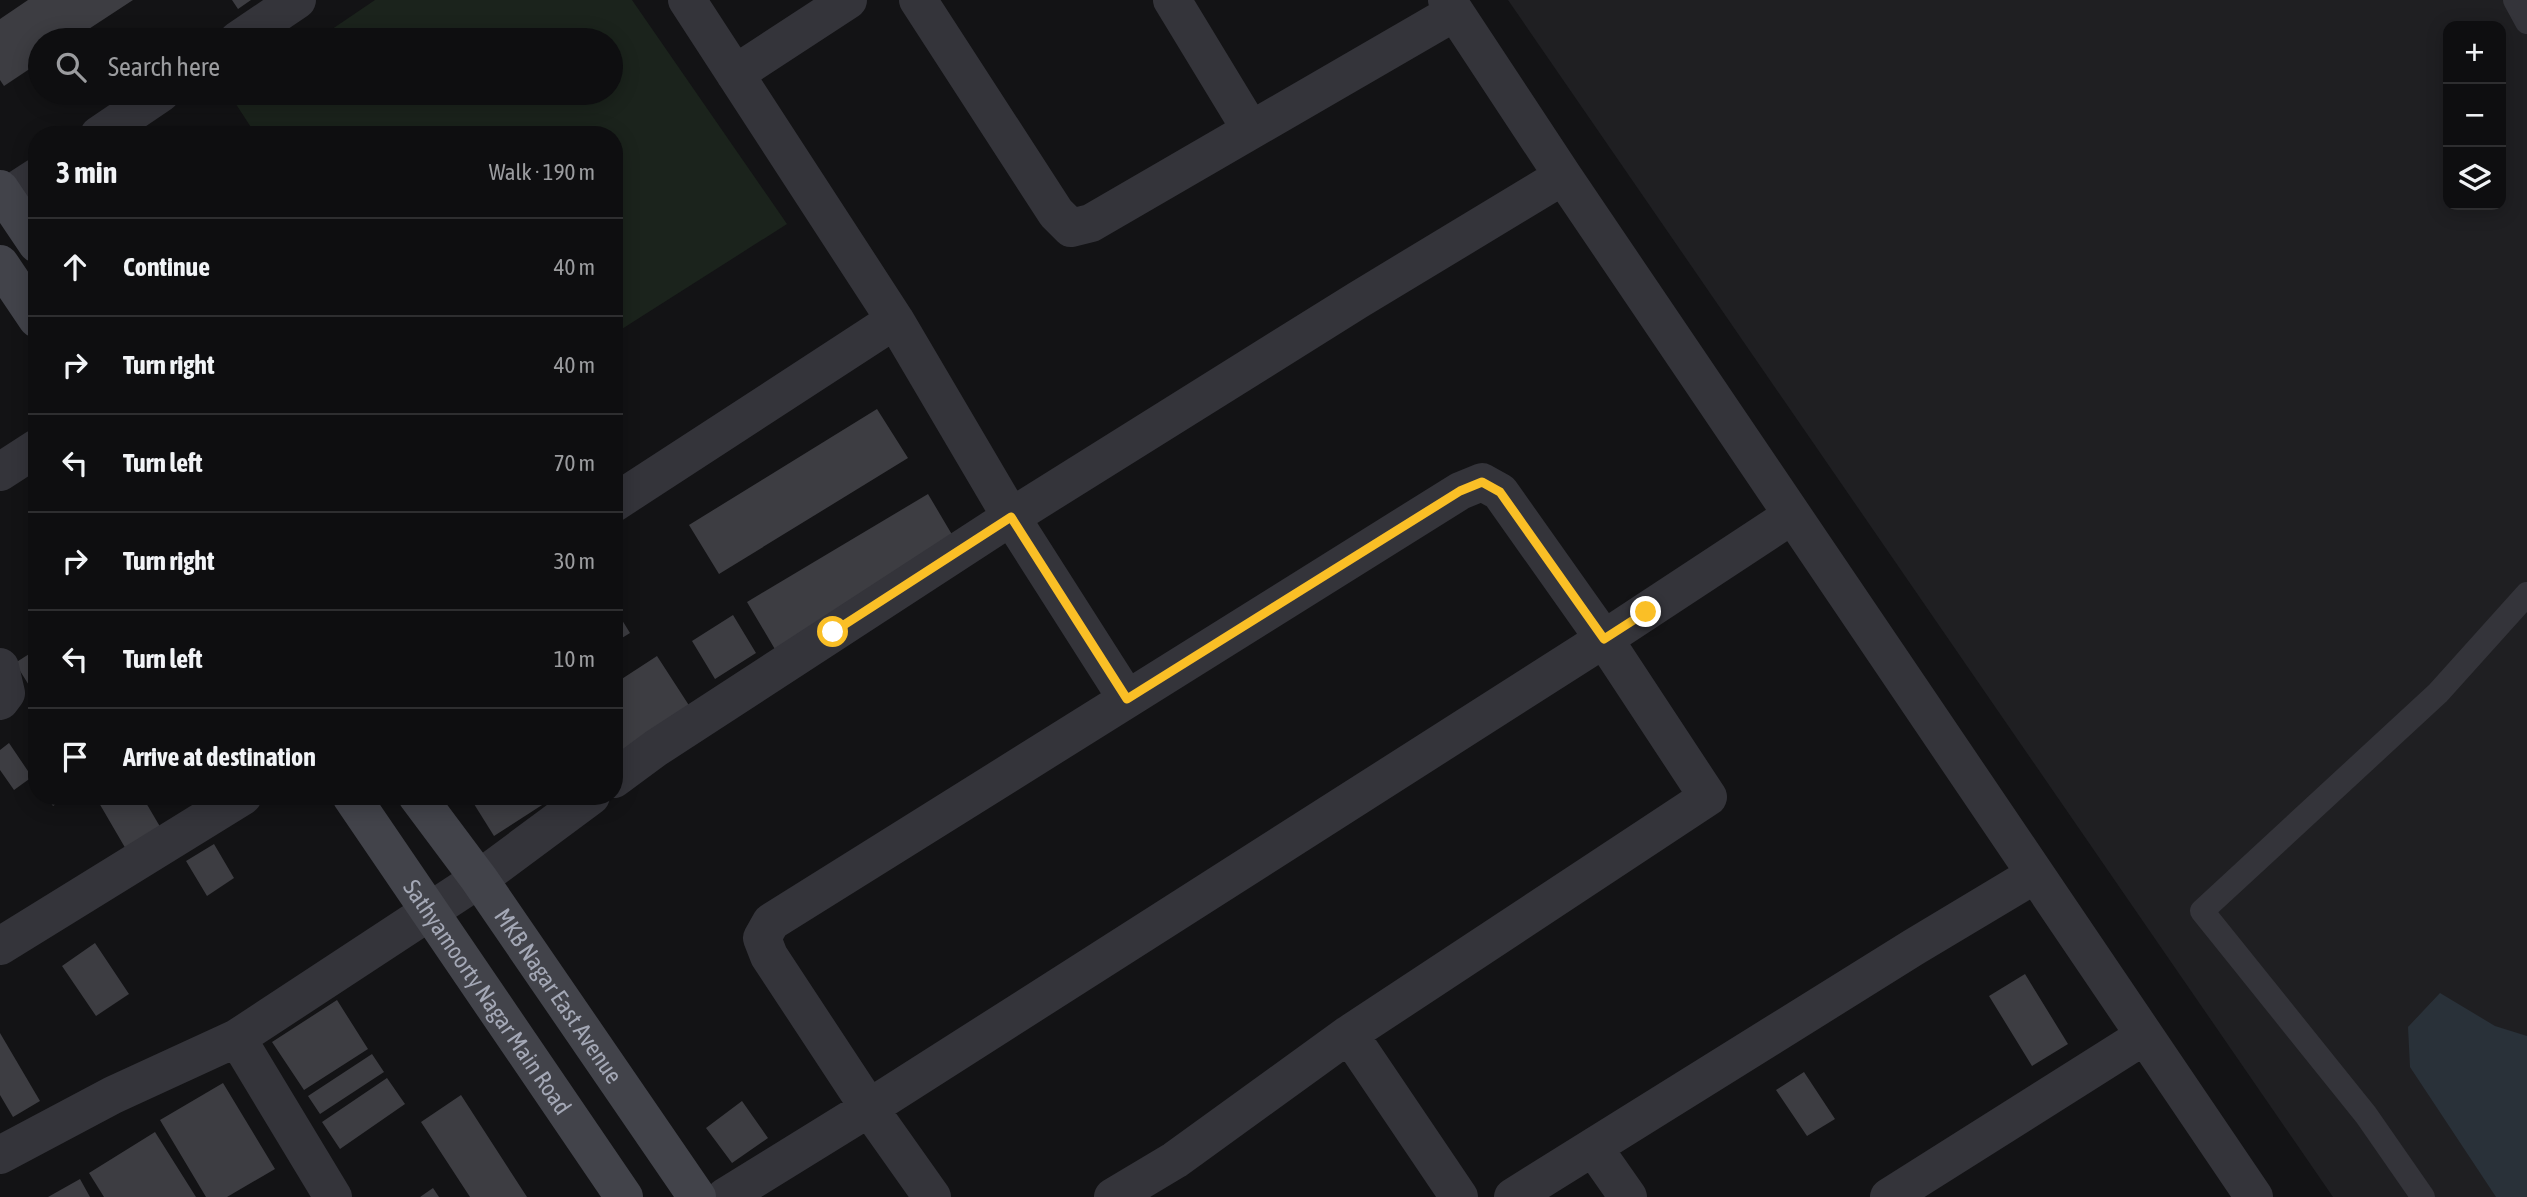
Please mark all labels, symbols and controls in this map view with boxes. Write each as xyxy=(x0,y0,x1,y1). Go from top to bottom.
map controls xyxy=(2443,21,2506,210)
button: + xyxy=(2443,21,2506,84)
search box xyxy=(28,28,623,105)
icon: search xyxy=(52,48,90,86)
text: Search here xyxy=(108,52,220,82)
button: − xyxy=(2443,84,2506,147)
button: layers xyxy=(2443,147,2506,210)
text: 3 min xyxy=(56,155,117,189)
text: Walk · 190 m xyxy=(489,159,595,185)
icon: ahead xyxy=(56,248,94,286)
text: Continue xyxy=(123,252,210,282)
text: 40 m xyxy=(554,254,595,280)
icon: right xyxy=(56,346,94,384)
text: Turn right xyxy=(123,350,214,380)
text: 40 m xyxy=(554,352,595,378)
icon: left xyxy=(56,444,94,482)
text: Turn left xyxy=(123,448,203,478)
text: 70 m xyxy=(554,450,595,476)
icon: right xyxy=(56,542,94,580)
text: Turn right xyxy=(123,546,214,576)
text: 30 m xyxy=(554,548,595,574)
route end xyxy=(1630,596,1661,627)
route start xyxy=(817,616,848,647)
icon: left xyxy=(56,640,94,678)
text: Turn left xyxy=(123,644,203,674)
text: 10 m xyxy=(554,646,595,672)
icon: arrive xyxy=(56,738,94,776)
text: Arrive at destination xyxy=(123,742,316,772)
street label: Sathyamoorty Nagar Main Road xyxy=(398,874,577,1119)
street label: MKB Nagar East Avenue xyxy=(490,903,628,1088)

